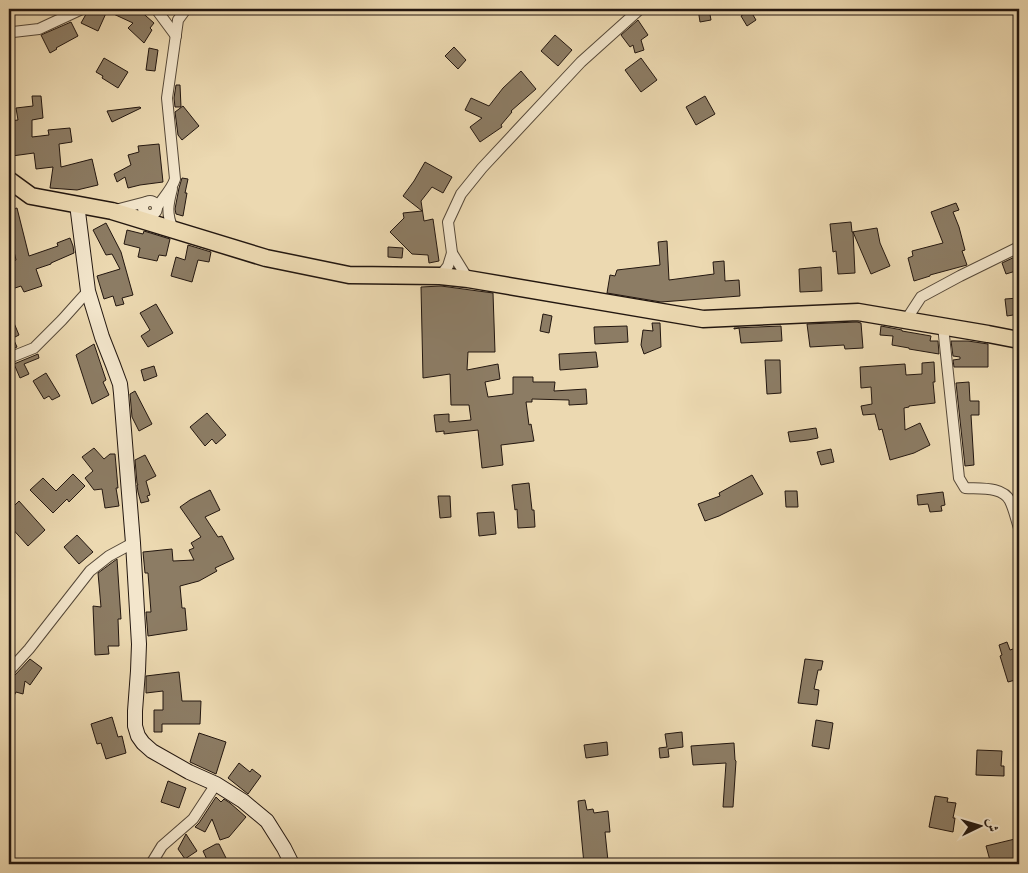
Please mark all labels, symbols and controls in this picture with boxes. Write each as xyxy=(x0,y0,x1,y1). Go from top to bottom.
north arrow xyxy=(956,800,1006,850)
text: ش xyxy=(982,817,1002,833)

